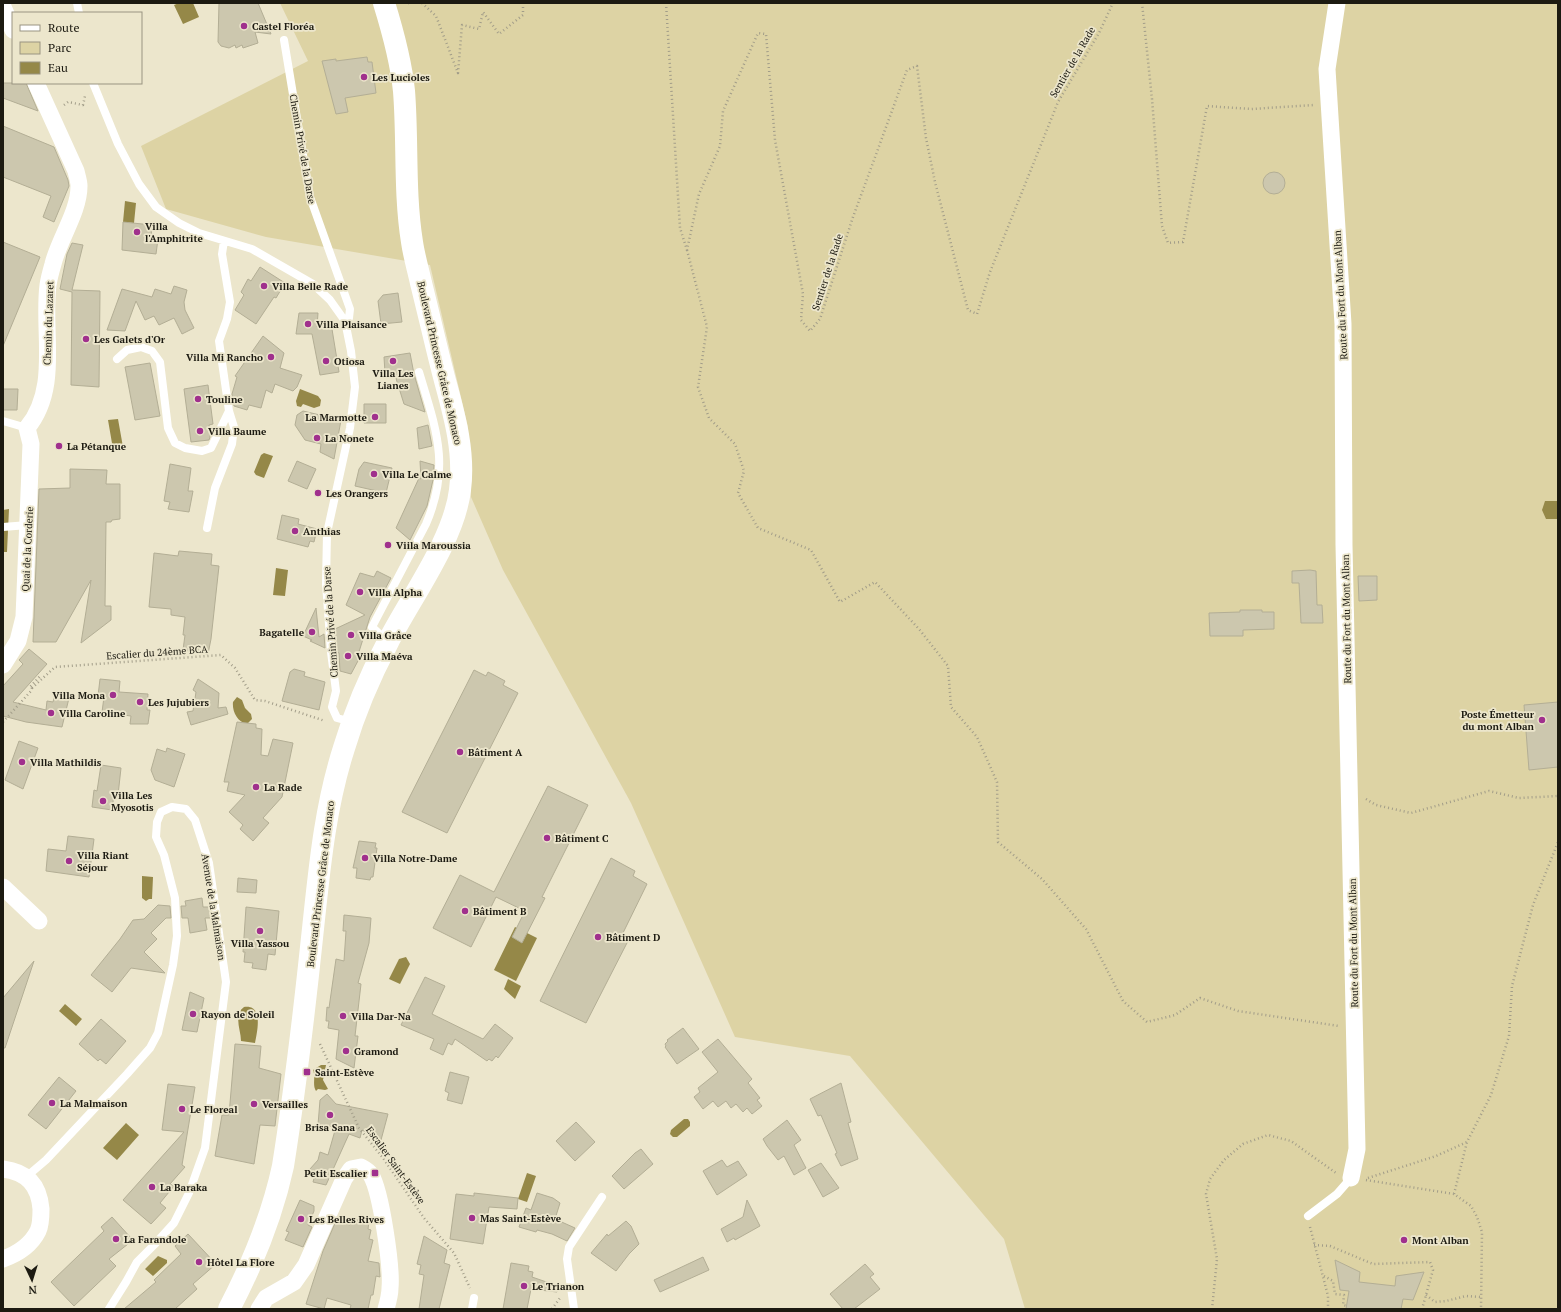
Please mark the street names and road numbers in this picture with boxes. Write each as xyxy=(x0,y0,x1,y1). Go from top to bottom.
street label: Sentier de la Rade xyxy=(1047,24,1098,100)
street label: Chemin Privé de la Darse xyxy=(286,93,319,205)
street label: Route du Fort du Mont Alban xyxy=(1331,230,1350,360)
street label: Sentier de la Rade xyxy=(809,232,846,312)
street label: Chemin du Lazaret xyxy=(41,280,56,365)
street label: Boulevard Princesse Grâce de Monaco xyxy=(414,280,465,447)
street label: Quai de la Corderie xyxy=(19,506,36,592)
street label: Route du Fort du Mont Alban xyxy=(1339,554,1354,684)
street label: Chemin Privé de la Darse xyxy=(320,566,341,678)
street label: Escalier du 24ème BCA xyxy=(106,642,208,663)
street label: Boulevard Princesse Grâce de Monaco xyxy=(304,800,337,968)
street label: Avenue de la Malmaison xyxy=(199,853,228,961)
street label: Route du Fort du Mont Alban xyxy=(1346,878,1361,1008)
street label: Escalier Saint-Estève xyxy=(363,1124,428,1207)

